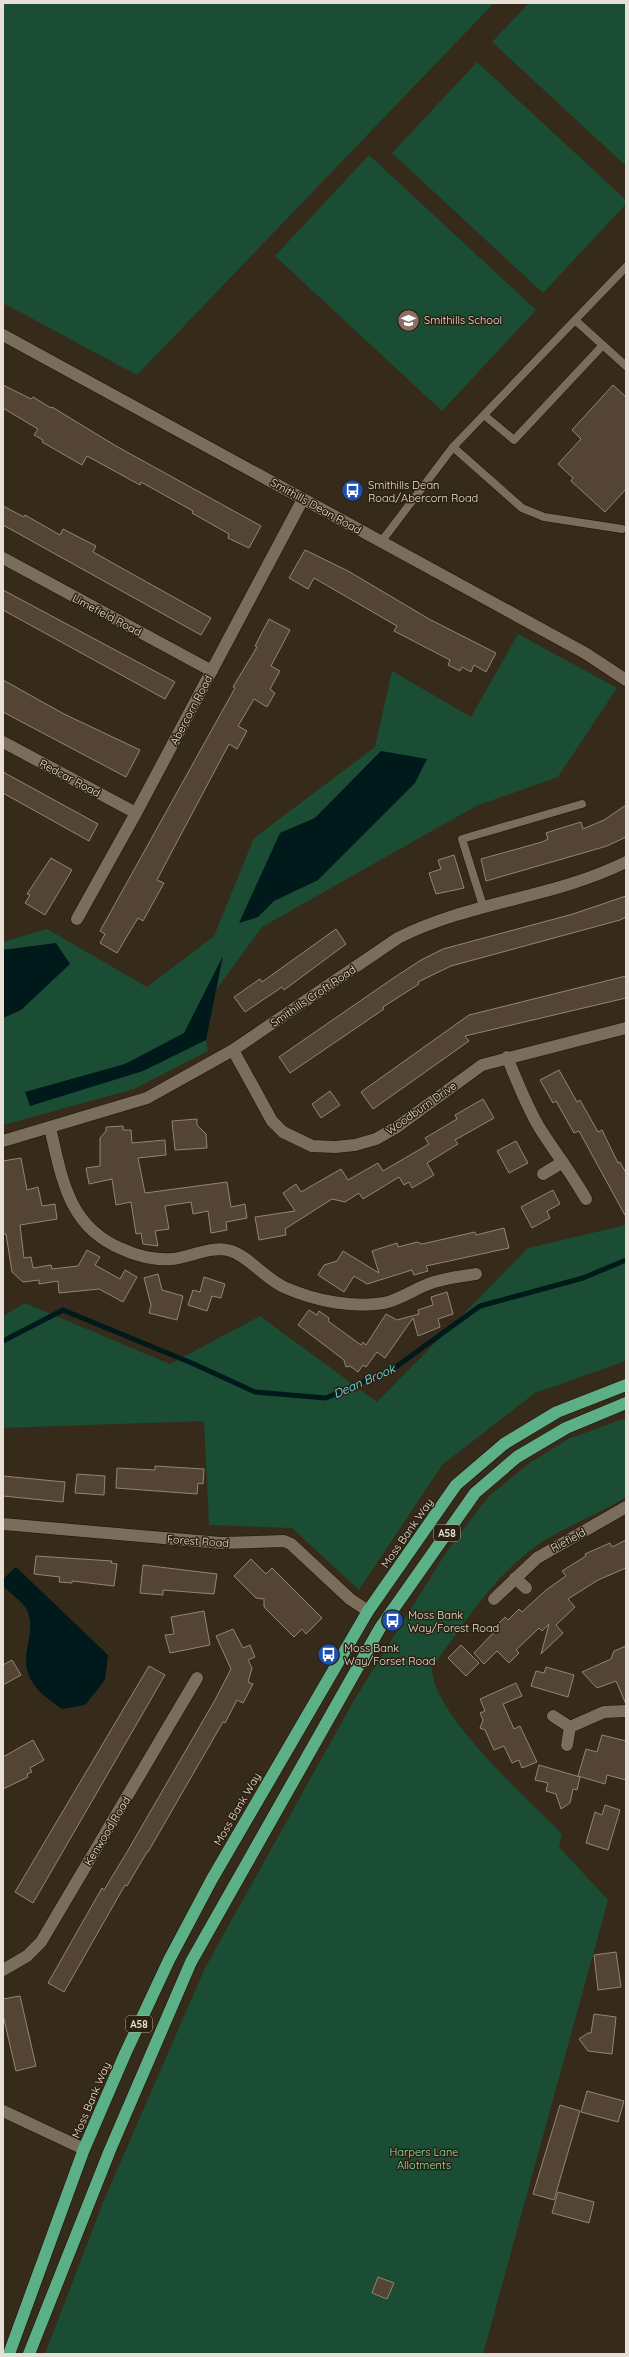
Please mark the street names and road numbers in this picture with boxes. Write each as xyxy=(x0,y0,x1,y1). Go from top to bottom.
street label: Smithills Dean Road xyxy=(268,475,364,537)
street label: Limefield Road xyxy=(70,591,144,639)
street label: Abercorn Road xyxy=(167,673,215,747)
street label: Redcar Road xyxy=(37,756,103,800)
street label: Smithills Croft Road xyxy=(268,962,358,1030)
street label: Woodburn Drive xyxy=(383,1078,459,1138)
street label: Moss Bank Way xyxy=(378,1496,436,1570)
road number: A58 xyxy=(434,1525,460,1541)
street label: Riefield xyxy=(548,1525,588,1555)
street label: Forest Road xyxy=(167,1532,229,1550)
street label: Moss Bank Way xyxy=(211,1770,263,1848)
street label: Kenwood Road xyxy=(81,1794,133,1868)
road number: A58 xyxy=(126,2016,152,2032)
street label: Moss Bank Way xyxy=(69,2060,113,2140)

